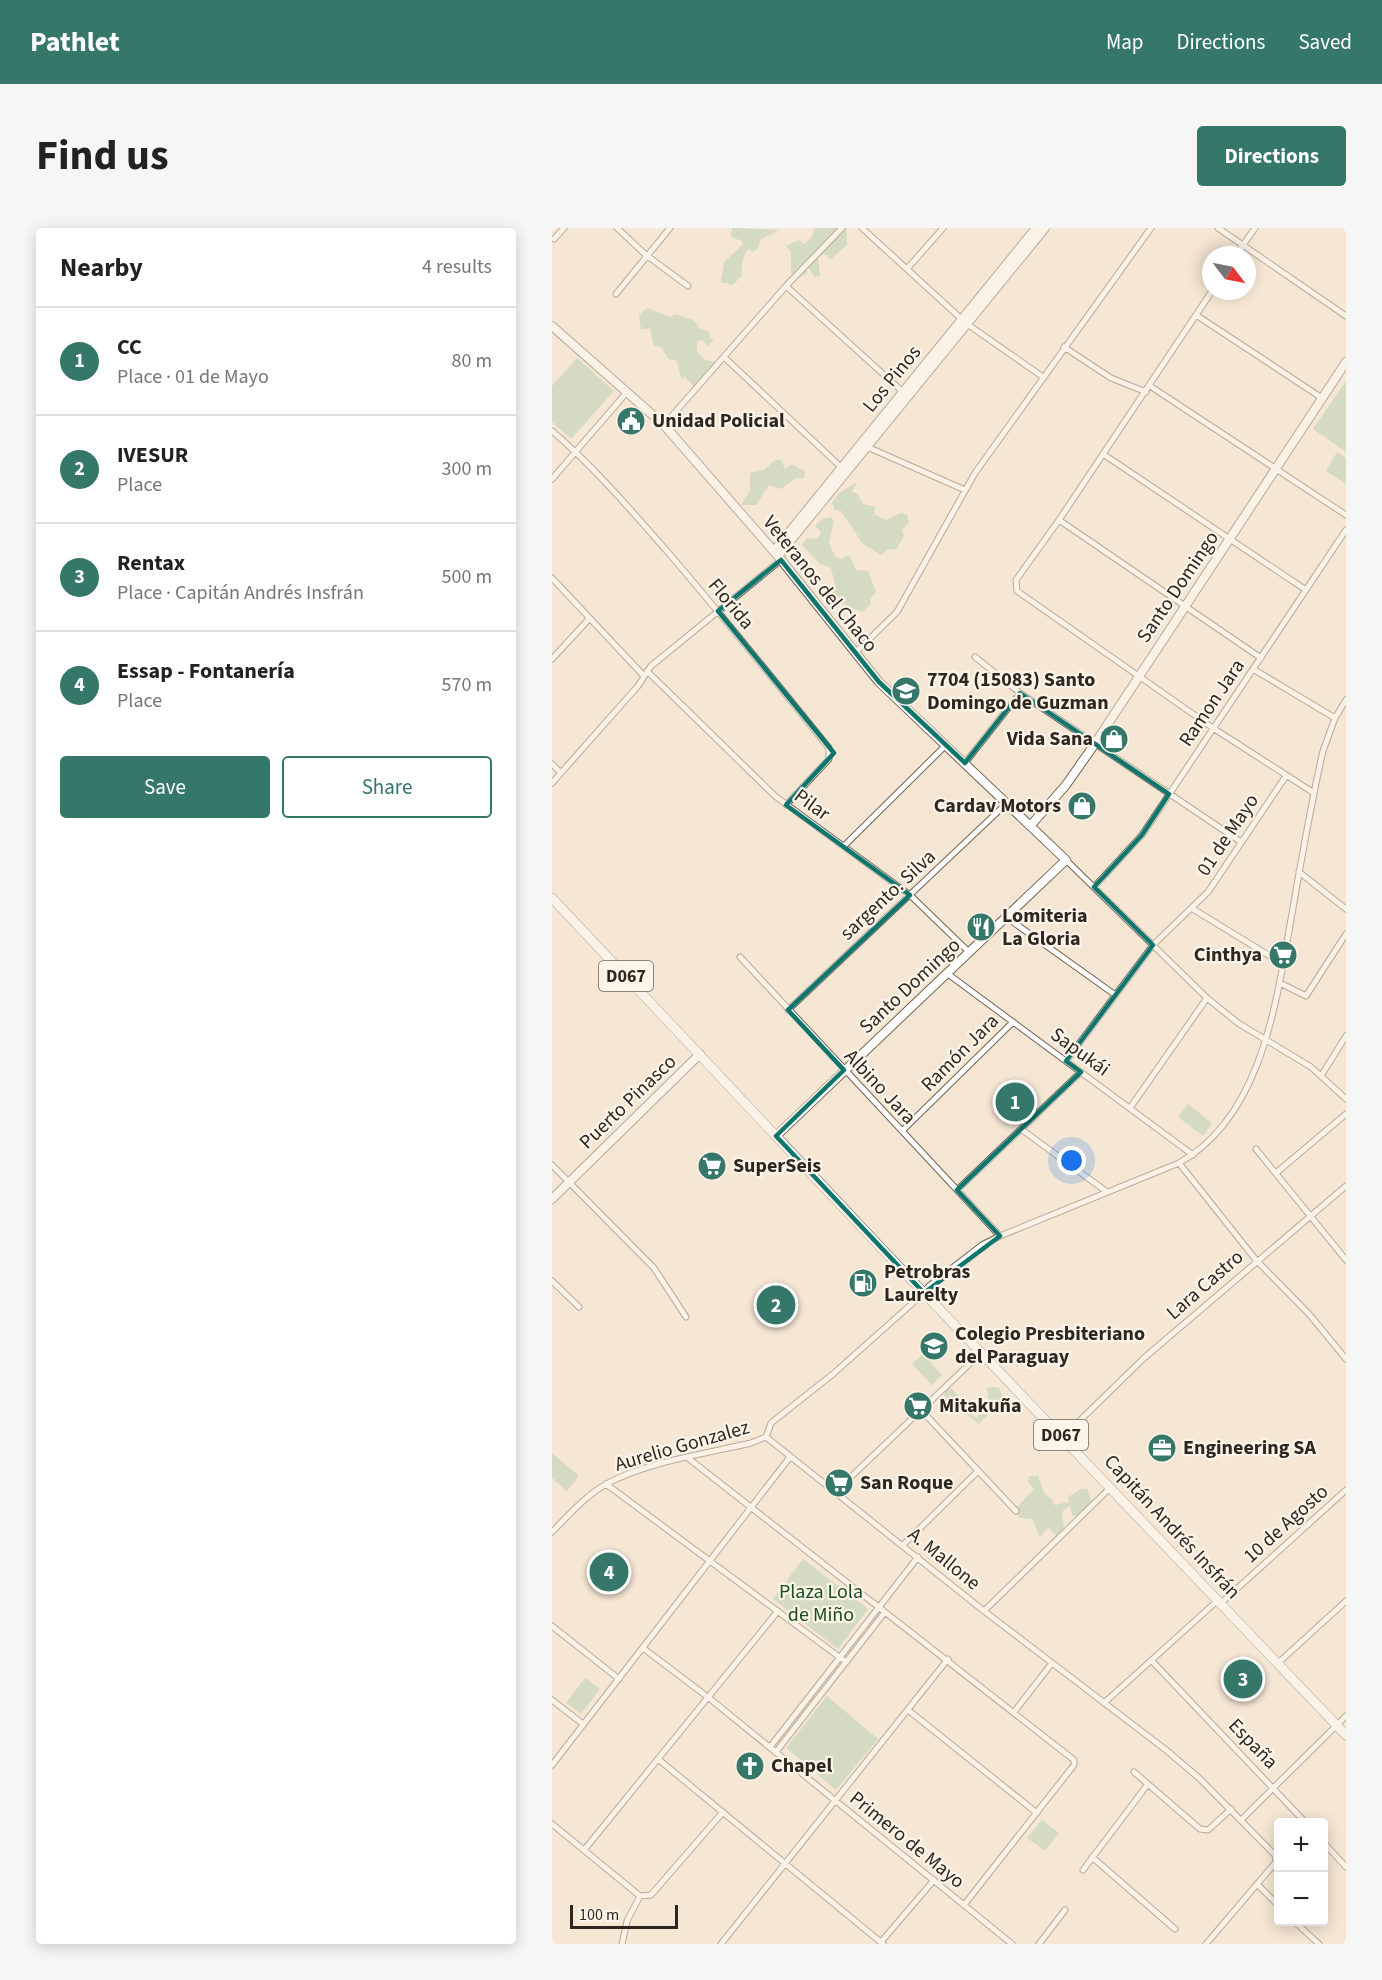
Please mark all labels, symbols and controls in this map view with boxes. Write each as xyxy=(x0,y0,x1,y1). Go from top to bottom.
text: Pathlet xyxy=(30,22,120,62)
text: Map xyxy=(1106,27,1144,57)
text: Directions xyxy=(1177,27,1265,57)
text: Saved xyxy=(1298,27,1352,57)
text: Find us xyxy=(36,126,169,186)
button: Directions xyxy=(1197,126,1346,186)
north arrow xyxy=(1202,246,1256,300)
text: Nearby xyxy=(60,249,143,286)
text: 4 results xyxy=(422,253,492,281)
text: CC xyxy=(117,331,142,363)
street label: Los Pinos xyxy=(856,339,928,419)
text: 1 xyxy=(74,347,85,375)
text: 80 m xyxy=(452,347,492,375)
text: Place · 01 de Mayo xyxy=(117,363,269,391)
public building icon: Unidad Policial xyxy=(615,405,647,437)
place label: Unidad Policial xyxy=(652,407,785,435)
text: IVESUR xyxy=(117,439,188,471)
text: 2 xyxy=(74,455,85,483)
text: 300 m xyxy=(442,455,492,483)
text: Place xyxy=(117,471,162,499)
street label: Veteranos del Chaco xyxy=(756,510,884,658)
street label: Santo Domingo xyxy=(1130,526,1226,648)
text: Rentax xyxy=(117,547,185,579)
text: 3 xyxy=(74,563,85,591)
text: 500 m xyxy=(442,563,492,591)
street label: Florida xyxy=(701,572,761,636)
text: Place · Capitán Andrés Insfrán xyxy=(117,579,364,607)
street label: Ramon Jara xyxy=(1172,654,1252,752)
text: Essap - Fontanería xyxy=(117,655,295,687)
place label: 7704 (15083) Santo Domingo de Guzman xyxy=(927,666,1109,717)
text: 4 xyxy=(74,671,85,699)
text: 570 m xyxy=(442,671,492,699)
school or university icon: 7704 (15083) Santo Domingo de Guzman xyxy=(890,675,922,707)
text: Place xyxy=(117,687,162,715)
shop icon: Vida Sana xyxy=(1098,723,1130,755)
place label: Vida Sana xyxy=(1006,725,1093,753)
button: Save xyxy=(60,756,270,818)
button: Share xyxy=(282,756,492,818)
street label: Pilar xyxy=(788,782,836,828)
street label: 01 de Mayo xyxy=(1190,788,1266,882)
shop icon: Cardav Motors xyxy=(1066,790,1098,822)
place label: Cardav Motors xyxy=(934,792,1061,820)
street label: sargento. Silva xyxy=(834,843,942,947)
place label: Lomiteria La Gloria xyxy=(1002,902,1088,953)
restaurant icon: Lomiteria La Gloria xyxy=(965,911,997,943)
street label: Santo Domingo xyxy=(853,932,967,1040)
supermarket icon: Cinthya xyxy=(1267,939,1299,971)
place label: Cinthya xyxy=(1194,941,1262,969)
road number: D067 xyxy=(599,961,653,991)
street label: Ramón Jara xyxy=(915,1008,1005,1098)
street label: Sapukái xyxy=(1044,1021,1116,1083)
street label: Albino Jara xyxy=(838,1043,922,1131)
street label: Puerto Pinasco xyxy=(573,1048,683,1156)
pin: 1 xyxy=(996,1080,1034,1124)
your location xyxy=(1057,1146,1086,1175)
supermarket icon: SuperSeis xyxy=(696,1150,728,1182)
place label: SuperSeis xyxy=(733,1152,821,1180)
street label: Lara Castro xyxy=(1160,1244,1250,1326)
place label: Petrobras Laurelty xyxy=(884,1258,971,1309)
fuel station icon: Petrobras Laurelty xyxy=(847,1267,879,1299)
pin: 2 xyxy=(756,1282,796,1328)
place label: Colegio Presbiteriano del Paraguay xyxy=(955,1320,1145,1371)
school or university icon: Colegio Presbiteriano del Paraguay xyxy=(918,1330,950,1362)
supermarket icon: Mitakuña xyxy=(902,1390,934,1422)
place label: Mitakuña xyxy=(939,1392,1022,1420)
street label: Aurelio Gonzalez xyxy=(611,1413,753,1479)
road number: D067 xyxy=(1034,1420,1088,1450)
office icon: Engineering SA xyxy=(1146,1432,1178,1464)
place label: Engineering SA xyxy=(1183,1434,1316,1462)
street label: Capitán Andrés Insfrán xyxy=(1097,1448,1247,1606)
supermarket icon: San Roque xyxy=(823,1467,855,1499)
place label: San Roque xyxy=(860,1469,953,1497)
street label: 10 de Agosto xyxy=(1237,1478,1335,1570)
street label: A. Mallone xyxy=(902,1521,986,1597)
pin: 4 xyxy=(590,1550,628,1594)
park label: Plaza Lola de Miño xyxy=(779,1578,863,1629)
pin: 3 xyxy=(1224,1656,1262,1702)
street label: España xyxy=(1222,1712,1284,1776)
church icon: Chapel xyxy=(734,1750,766,1782)
place label: Chapel xyxy=(771,1752,832,1780)
street label: Primero de Mayo xyxy=(843,1785,971,1895)
map controls xyxy=(1274,1818,1328,1926)
button: + xyxy=(1274,1818,1328,1872)
button: − xyxy=(1274,1872,1328,1926)
scale bar xyxy=(570,1902,678,1930)
text: 100 m xyxy=(579,1904,619,1926)

